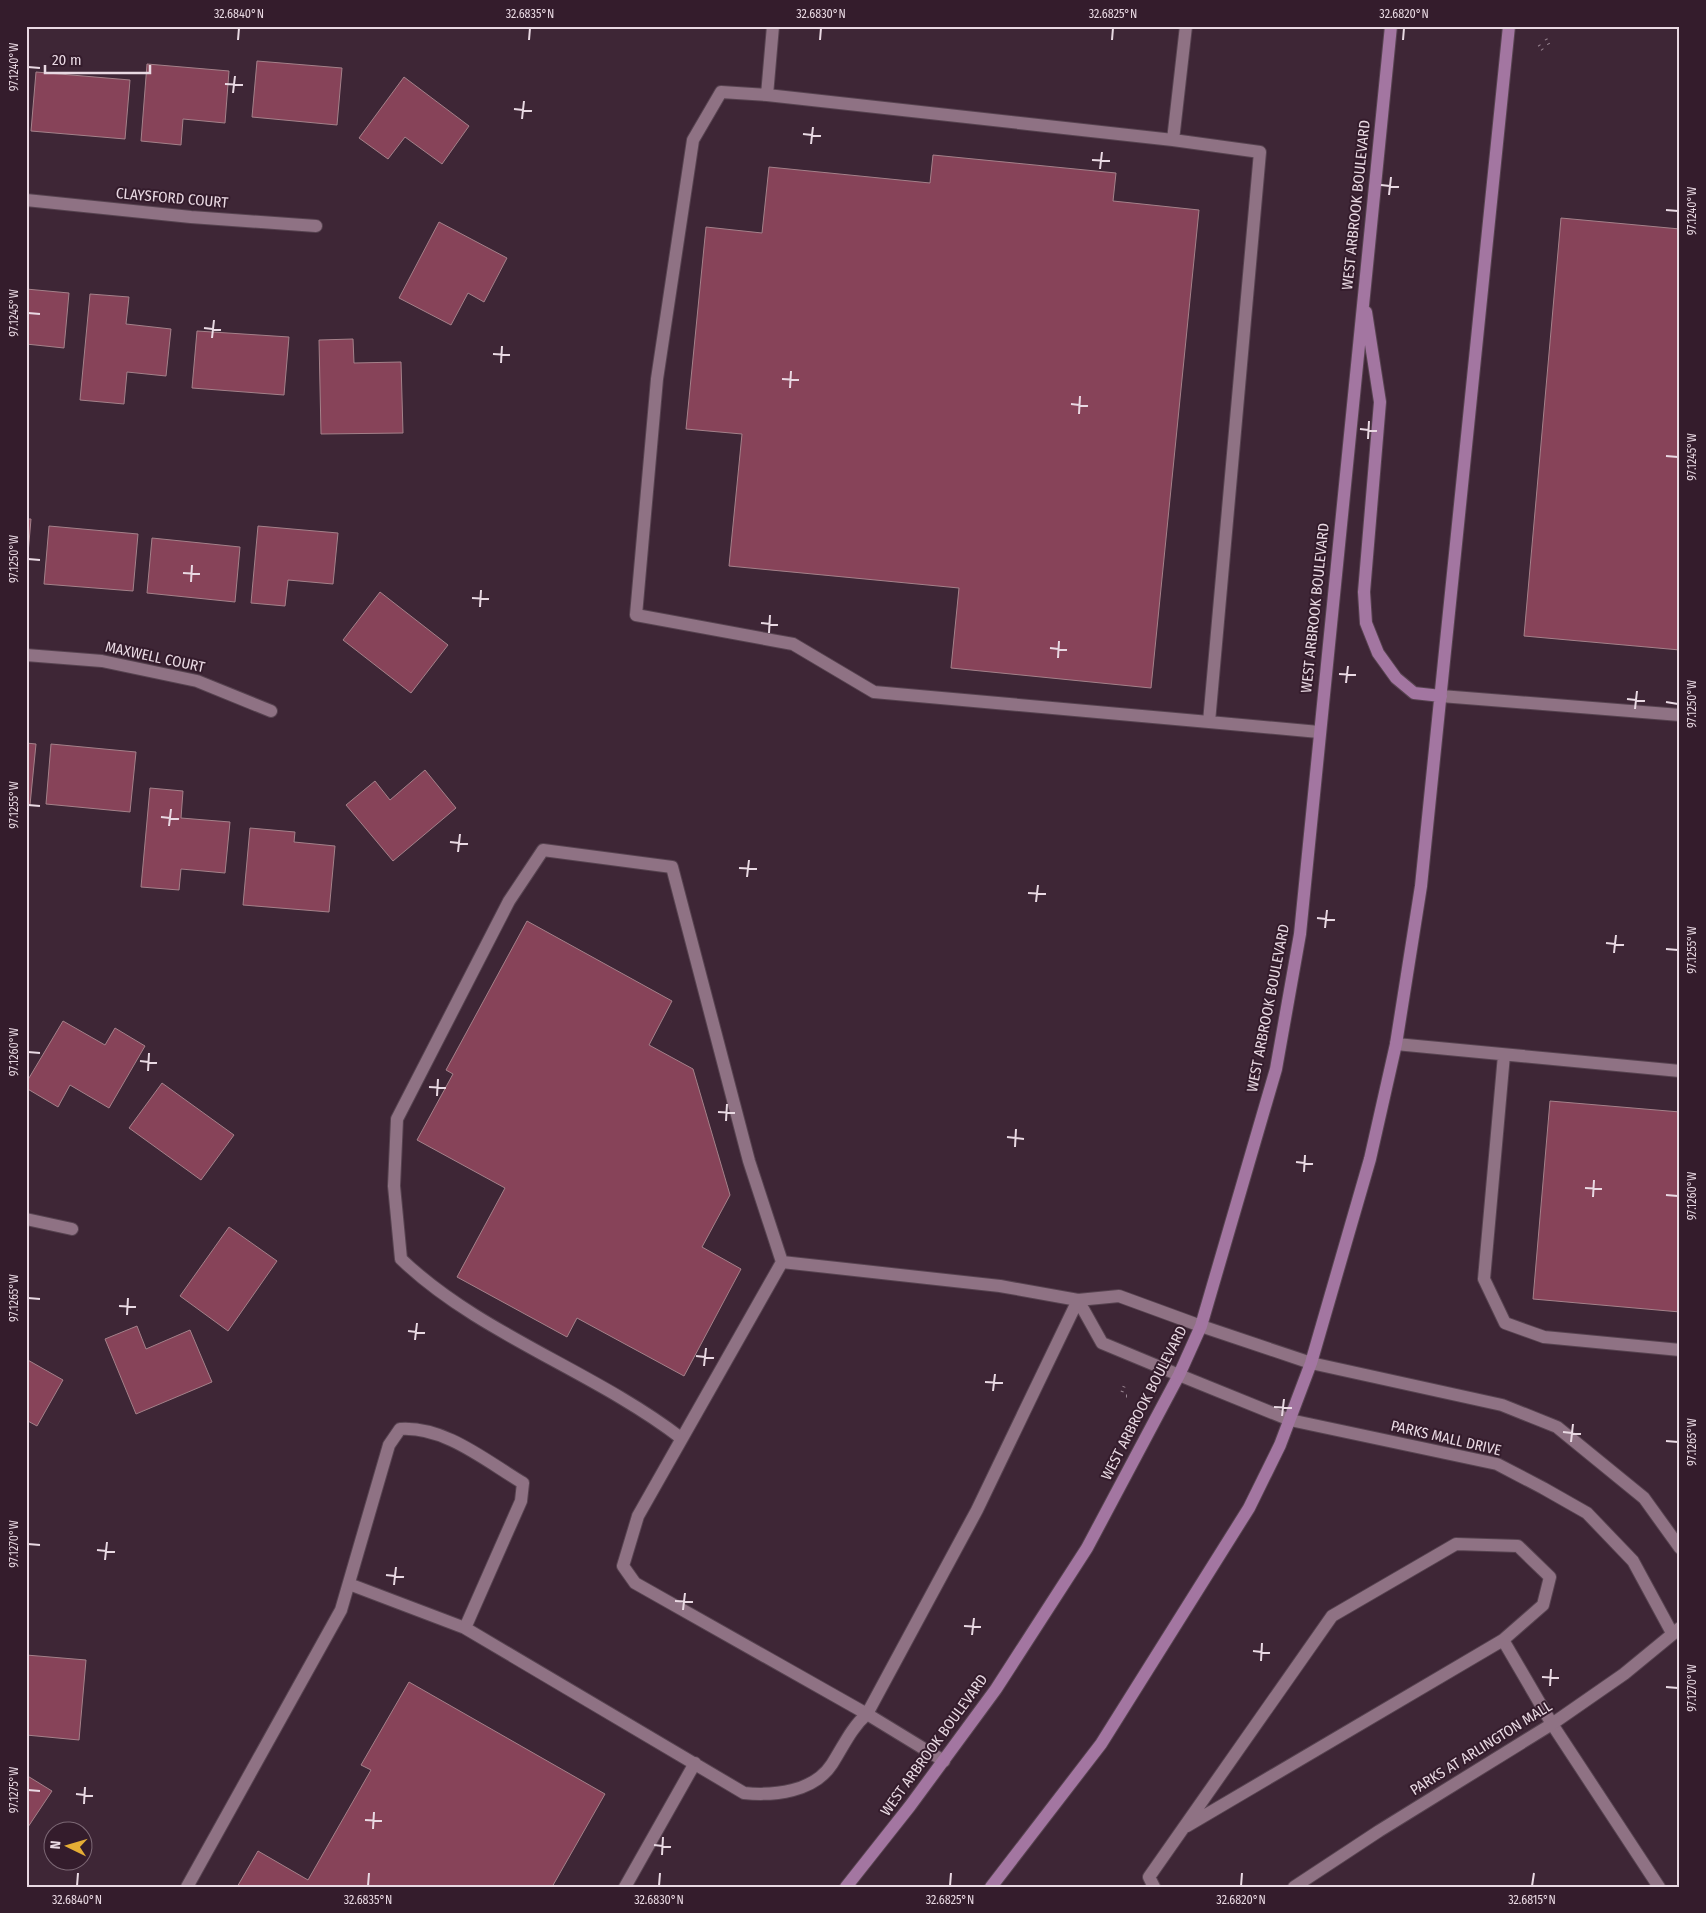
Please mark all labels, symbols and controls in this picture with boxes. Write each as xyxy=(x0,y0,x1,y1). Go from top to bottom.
text: 32.6840°N xyxy=(214,7,264,21)
text: 32.6835°N xyxy=(506,7,554,21)
text: 32.6830°N xyxy=(796,7,846,21)
text: 32.6825°N xyxy=(1089,7,1137,21)
text: 32.6820°N xyxy=(1379,7,1429,21)
scale bar xyxy=(45,42,150,74)
text: 97.1240°W xyxy=(7,43,21,91)
text: 20 m xyxy=(52,51,82,69)
street label: WEST ARBROOK BOULEVARD xyxy=(1338,119,1374,291)
street label: CLAYSFORD COURT xyxy=(115,184,229,212)
text: 97.1240°W xyxy=(1685,187,1699,235)
text: 97.1245°W xyxy=(7,289,21,337)
text: 97.1245°W xyxy=(1685,433,1699,481)
street label: WEST ARBROOK BOULEVARD xyxy=(1297,522,1333,694)
text: 97.1250°W xyxy=(7,535,21,583)
street label: MAXWELL COURT xyxy=(104,638,206,676)
text: 97.1250°W xyxy=(1685,680,1699,728)
text: 97.1255°W xyxy=(7,781,21,829)
street label: WEST ARBROOK BOULEVARD xyxy=(1243,923,1293,1093)
text: 97.1255°W xyxy=(1685,926,1699,974)
text: 97.1260°W xyxy=(7,1028,21,1076)
text: 97.1260°W xyxy=(1685,1172,1699,1220)
text: 97.1265°W xyxy=(7,1274,21,1322)
street label: WEST ARBROOK BOULEVARD xyxy=(1097,1323,1191,1483)
street label: PARKS MALL DRIVE xyxy=(1389,1417,1503,1459)
text: 97.1265°W xyxy=(1685,1418,1699,1466)
text: 97.1270°W xyxy=(7,1520,21,1568)
text: 97.1270°W xyxy=(1685,1664,1699,1712)
street label: WEST ARBROOK BOULEVARD xyxy=(877,1671,991,1819)
street label: PARKS AT ARLINGTON MALL xyxy=(1407,1697,1555,1799)
text: 97.1275°W xyxy=(7,1767,21,1813)
north arrow xyxy=(42,1820,92,1870)
text: N xyxy=(47,1840,64,1850)
text: 32.6840°N xyxy=(52,1893,102,1907)
text: 32.6835°N xyxy=(344,1893,392,1907)
text: 32.6830°N xyxy=(634,1893,684,1907)
text: 32.6825°N xyxy=(926,1893,974,1907)
text: 32.6820°N xyxy=(1216,1893,1266,1907)
text: 32.6815°N xyxy=(1508,1893,1556,1907)

